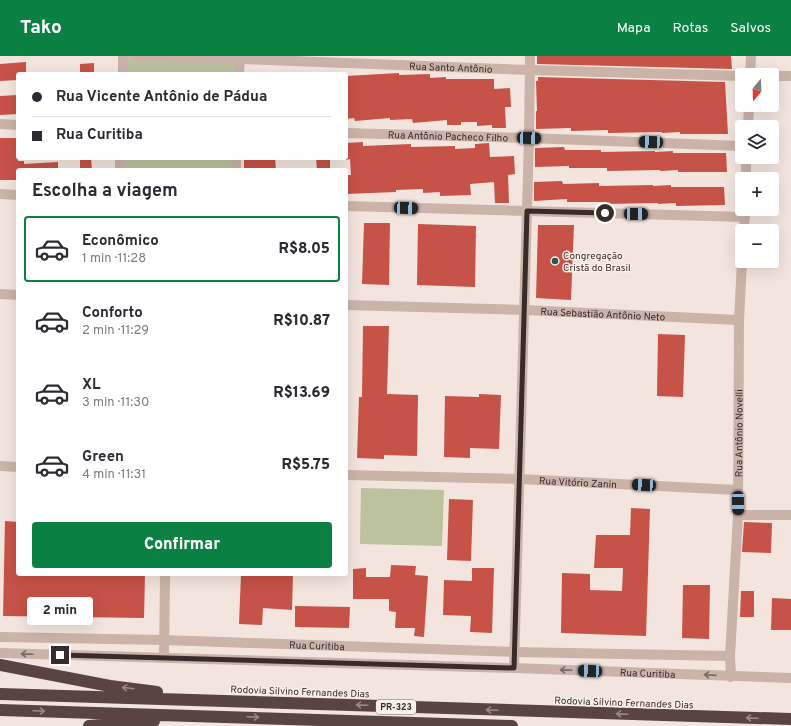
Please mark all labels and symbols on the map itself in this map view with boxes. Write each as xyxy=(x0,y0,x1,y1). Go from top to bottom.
street label: Rua Santo Antônio xyxy=(409,60,493,77)
north arrow xyxy=(735,68,779,112)
street label: Rua Antônio Pacheco Filho xyxy=(388,129,509,145)
car xyxy=(517,132,541,144)
car xyxy=(639,136,663,148)
car xyxy=(394,202,418,214)
route start xyxy=(596,204,614,222)
car xyxy=(624,208,648,220)
place label: Congregação Cristã do Brasil xyxy=(563,250,631,275)
marker: Congregação Cristã do Brasil xyxy=(550,256,560,266)
street label: Rua Sebastião Antônio Neto xyxy=(540,306,666,325)
street label: Rua Antônio Novelli xyxy=(733,389,747,477)
street label: Rua Vitório Zanin xyxy=(539,475,617,492)
car xyxy=(632,478,656,492)
car xyxy=(732,491,744,515)
callout: 2 min xyxy=(27,597,93,625)
street label: Rua Curitiba xyxy=(289,639,345,654)
route end xyxy=(51,646,69,664)
one-way arrow xyxy=(21,650,34,658)
car xyxy=(578,665,602,677)
one-way arrow xyxy=(560,666,573,674)
street label: Rua Curitiba xyxy=(620,667,676,682)
one-way arrow xyxy=(704,672,717,679)
one-way arrow xyxy=(122,684,135,692)
street label: Rodovia Silvino Fernandes Dias xyxy=(230,684,370,701)
street label: Rodovia Silvino Fernandes Dias xyxy=(554,695,694,712)
road number: PR-323 xyxy=(376,700,416,714)
one-way arrow xyxy=(356,702,369,709)
one-way arrow xyxy=(486,706,499,713)
one-way arrow xyxy=(32,707,45,715)
one-way arrow xyxy=(616,710,629,718)
one-way arrow xyxy=(246,714,259,721)
one-way arrow xyxy=(746,714,759,722)

